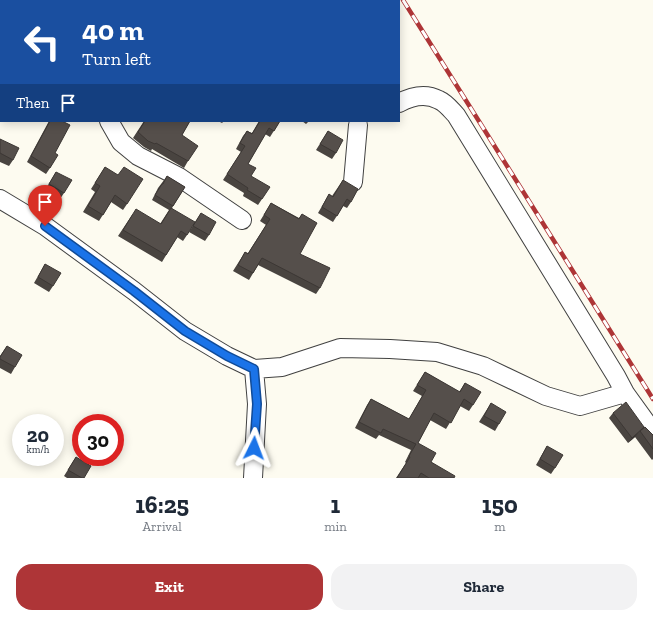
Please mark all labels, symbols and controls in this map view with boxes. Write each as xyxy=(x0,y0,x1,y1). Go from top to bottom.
text: 40 m xyxy=(82,14,144,47)
icon: left xyxy=(16,16,68,68)
text: Turn left xyxy=(82,48,151,70)
icon: arrive xyxy=(57,92,79,114)
text: Then xyxy=(16,94,49,112)
pin xyxy=(28,185,62,226)
icon: arrive xyxy=(34,191,56,213)
speed limit sign: 30 xyxy=(72,414,124,466)
text: 20 xyxy=(27,423,49,447)
position arrow xyxy=(233,427,275,469)
text: km/h xyxy=(27,444,49,456)
text: 16:25 xyxy=(135,490,189,519)
text: 1 xyxy=(331,490,340,519)
text: 150 xyxy=(482,490,518,519)
text: Arrival xyxy=(143,519,182,534)
text: min xyxy=(324,519,347,534)
text: m xyxy=(494,519,505,534)
button: Exit xyxy=(16,564,323,610)
button: Share xyxy=(331,564,637,610)

